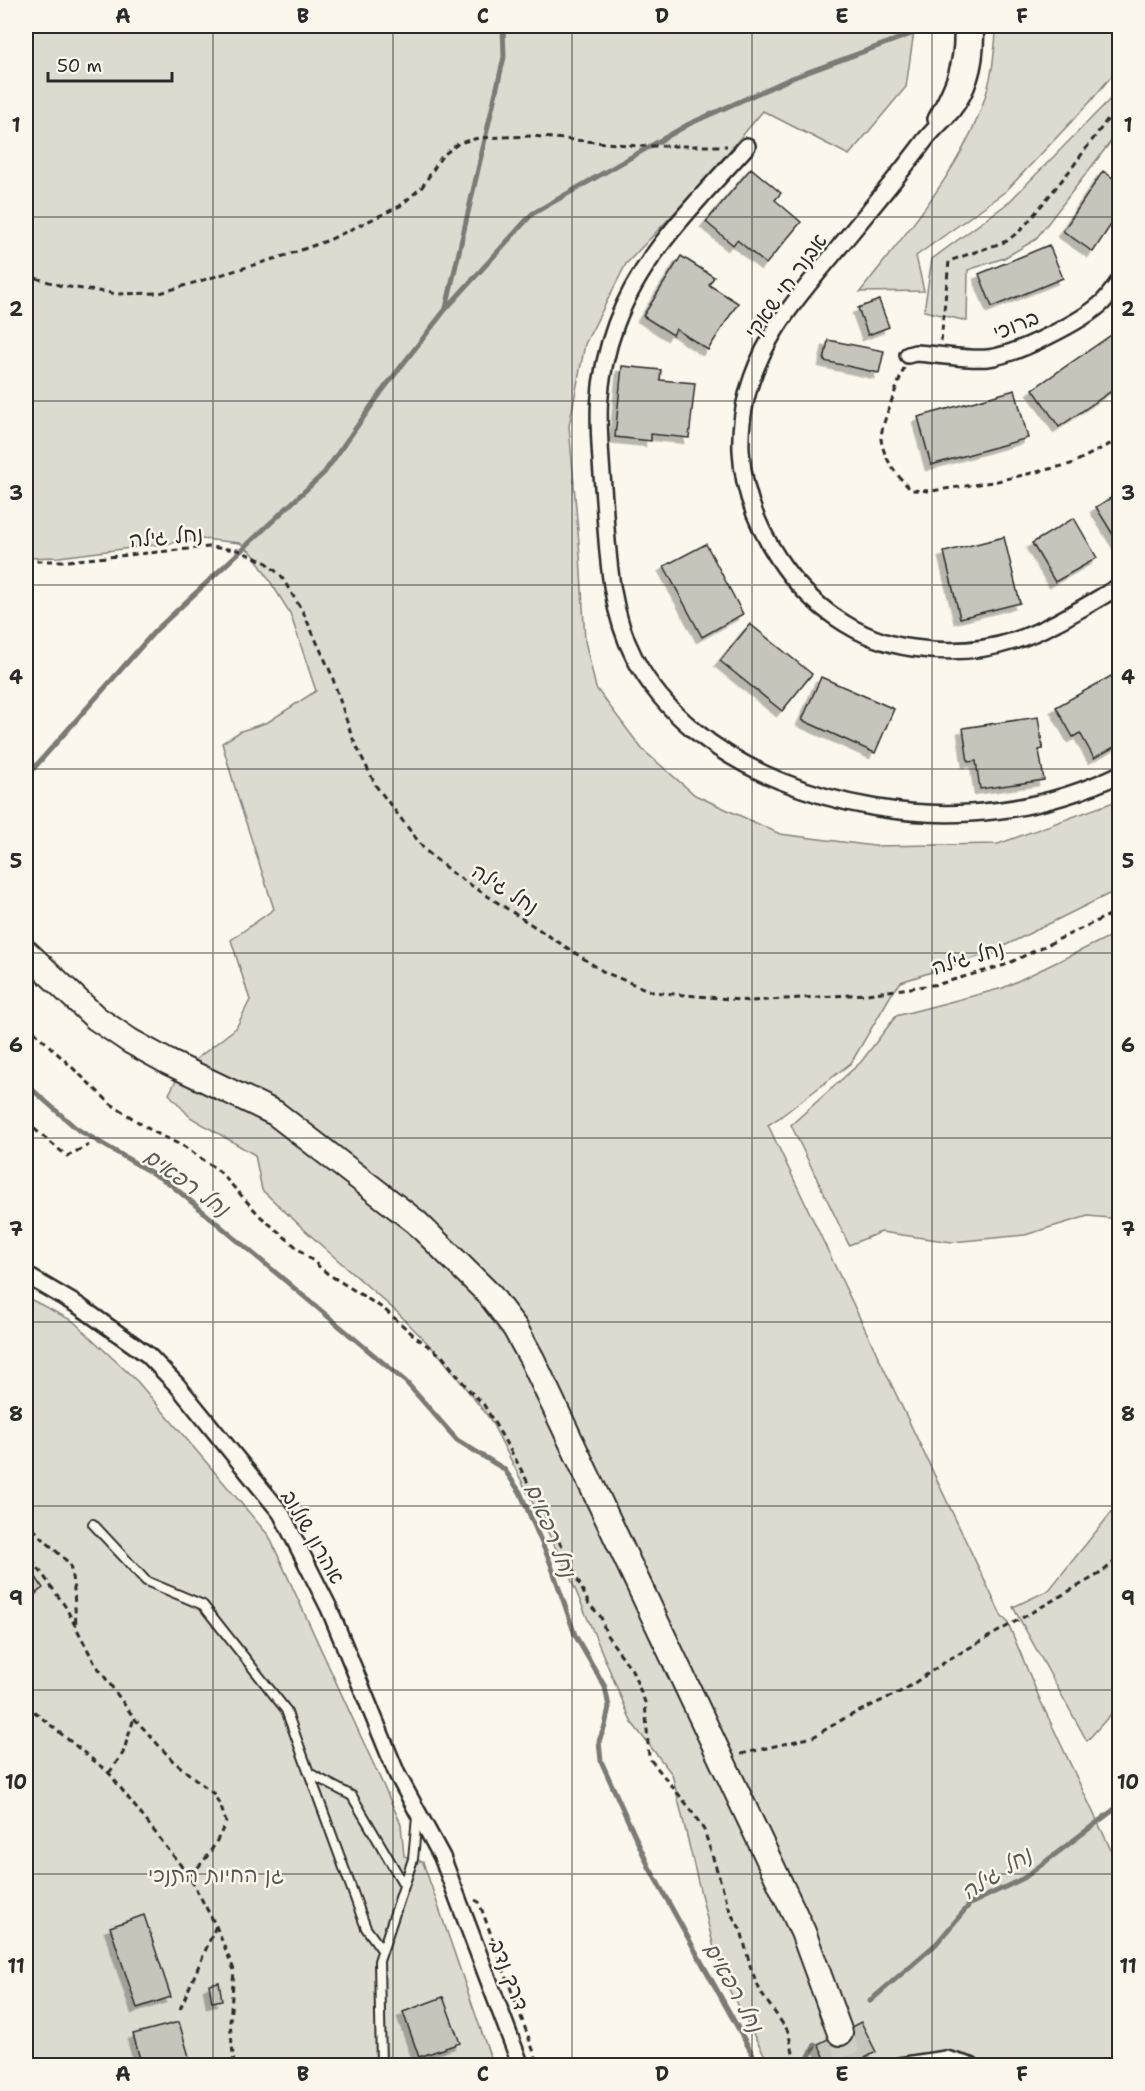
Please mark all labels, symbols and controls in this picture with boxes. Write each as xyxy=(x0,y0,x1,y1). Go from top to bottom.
text: A xyxy=(115,3,131,29)
text: B xyxy=(297,3,309,29)
text: C xyxy=(477,3,489,29)
text: D xyxy=(655,3,669,29)
text: E xyxy=(835,3,849,29)
text: F xyxy=(1016,3,1028,29)
scale bar xyxy=(48,45,172,83)
text: 50 m xyxy=(57,54,102,78)
text: 1 xyxy=(11,112,21,138)
text: 1 xyxy=(1123,112,1133,138)
street label: אבנר חי שאקי xyxy=(738,228,834,344)
text: 2 xyxy=(9,296,23,322)
text: 2 xyxy=(1121,296,1135,322)
street label: ברוכי xyxy=(989,303,1043,347)
text: 3 xyxy=(9,480,23,506)
text: 3 xyxy=(1121,480,1135,506)
street label: נחל גילה xyxy=(128,520,204,554)
text: 4 xyxy=(9,664,23,690)
text: 4 xyxy=(1121,664,1135,690)
text: 5 xyxy=(10,848,22,874)
text: 5 xyxy=(1122,848,1134,874)
street label: נחל גילה xyxy=(466,857,544,921)
street label: נחל גילה xyxy=(928,934,1008,982)
text: 6 xyxy=(9,1032,23,1058)
text: 6 xyxy=(1121,1032,1135,1058)
water label: נחל רפאים xyxy=(138,1142,236,1224)
text: 7 xyxy=(9,1216,23,1242)
text: 7 xyxy=(1121,1216,1135,1242)
text: 8 xyxy=(9,1401,23,1427)
text: 8 xyxy=(1121,1401,1135,1427)
water label: נחל רפאים xyxy=(519,1479,583,1583)
street label: אהרון שולוב xyxy=(275,1485,351,1589)
text: 9 xyxy=(9,1585,23,1611)
text: 9 xyxy=(1121,1585,1135,1611)
text: 10 xyxy=(5,1769,27,1795)
text: 10 xyxy=(1117,1769,1139,1795)
water label: נחל גילה xyxy=(956,1840,1038,1906)
park label: גן החיות התנכי xyxy=(148,1861,284,1889)
street label: דרך נדב xyxy=(483,1935,535,2015)
water label: נחל רפאים xyxy=(697,1937,771,2039)
text: 11 xyxy=(7,1953,25,1979)
text: 11 xyxy=(1119,1953,1137,1979)
text: A xyxy=(115,2061,131,2087)
text: B xyxy=(297,2061,309,2087)
text: C xyxy=(477,2061,489,2087)
text: D xyxy=(655,2061,669,2087)
text: E xyxy=(835,2061,849,2087)
text: F xyxy=(1016,2061,1028,2087)

